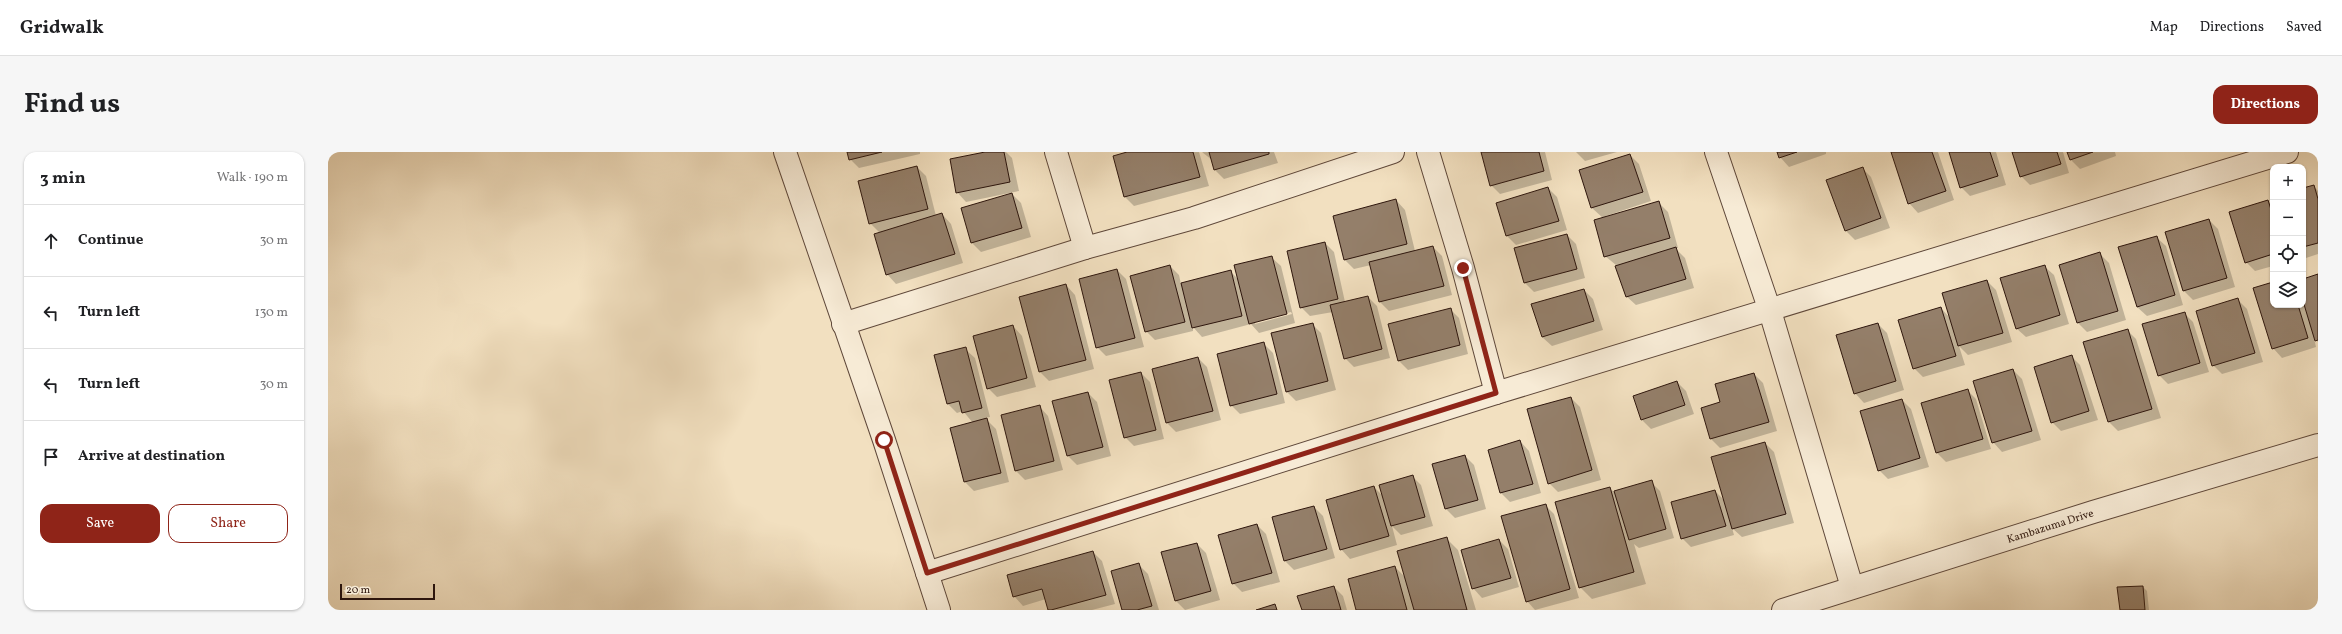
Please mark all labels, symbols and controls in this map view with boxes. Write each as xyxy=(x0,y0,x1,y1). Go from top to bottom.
text: Gridwalk xyxy=(20,15,104,41)
text: Map xyxy=(2150,18,2178,37)
text: Directions xyxy=(2200,18,2264,37)
text: Saved xyxy=(2286,18,2322,37)
text: Find us xyxy=(24,85,120,124)
button: Directions xyxy=(2213,85,2318,124)
map controls xyxy=(2270,164,2306,308)
button: + xyxy=(2270,164,2306,200)
text: 3 min xyxy=(40,167,86,190)
text: Walk · 190 m xyxy=(217,169,288,187)
button: − xyxy=(2270,200,2306,236)
icon: ahead xyxy=(40,230,62,252)
text: Continue xyxy=(78,230,143,251)
text: 30 m xyxy=(260,232,288,250)
button: locate xyxy=(2270,236,2306,272)
route end xyxy=(1454,259,1472,277)
button: layers xyxy=(2270,272,2306,308)
icon: left xyxy=(40,302,62,324)
text: Turn left xyxy=(78,302,140,323)
text: 130 m xyxy=(255,304,288,322)
icon: left xyxy=(40,374,62,396)
text: Turn left xyxy=(78,374,140,395)
text: 30 m xyxy=(260,376,288,394)
route start xyxy=(875,431,893,449)
icon: arrive xyxy=(40,446,62,468)
text: Arrive at destination xyxy=(78,446,225,467)
button: Save xyxy=(40,504,160,543)
button: Share xyxy=(168,504,288,543)
street label: Kambazuma Drive xyxy=(2005,506,2096,548)
scale bar xyxy=(340,582,435,601)
text: 20 m xyxy=(346,583,370,598)

